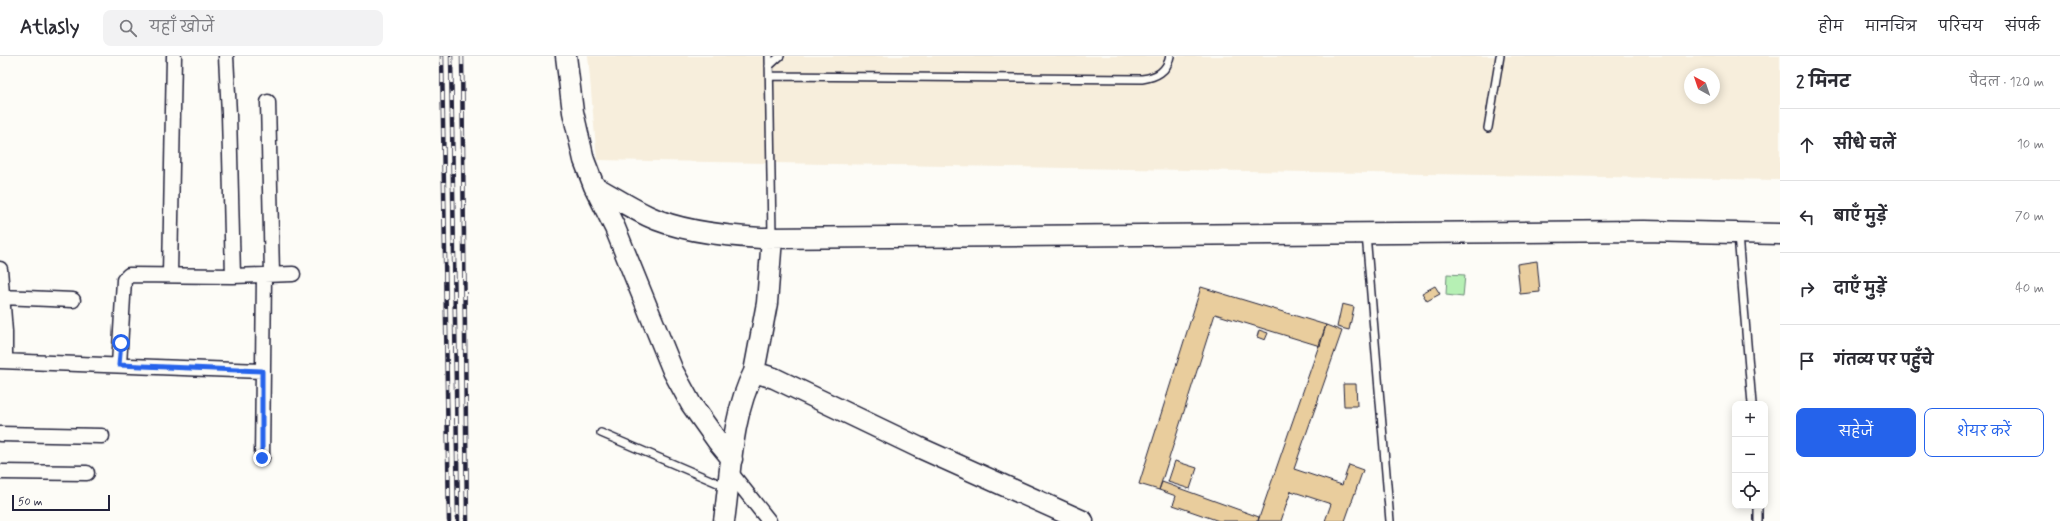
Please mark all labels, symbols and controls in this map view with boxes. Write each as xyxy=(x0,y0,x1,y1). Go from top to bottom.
search box xyxy=(103,10,383,46)
text: Atlasly xyxy=(20,15,79,40)
icon: search xyxy=(117,17,139,39)
text: यहाँ खोजें xyxy=(149,18,214,38)
text: होम xyxy=(1819,18,1843,36)
text: मानचित्र xyxy=(1865,18,1917,36)
text: परिचय xyxy=(1939,18,1983,36)
text: संपर्क xyxy=(2005,18,2040,36)
north arrow xyxy=(1684,68,1720,104)
text: 2 मिनट xyxy=(1796,71,1850,93)
text: पैदल · 120 m xyxy=(1970,74,2044,91)
icon: ahead xyxy=(1796,134,1818,156)
text: सीधे चलें xyxy=(1834,135,1896,155)
text: 10 m xyxy=(2017,136,2044,153)
icon: left xyxy=(1796,206,1818,228)
text: बाएँ मुड़ें xyxy=(1834,207,1887,227)
text: 70 m xyxy=(2015,208,2044,225)
icon: right xyxy=(1796,278,1818,300)
text: दाएँ मुड़ें xyxy=(1834,279,1886,299)
text: 40 m xyxy=(2015,280,2044,297)
route start xyxy=(112,334,130,352)
icon: arrive xyxy=(1796,350,1818,372)
text: गंतव्य पर पहुँचे xyxy=(1834,351,1933,371)
map controls xyxy=(1732,401,1768,509)
button: + xyxy=(1732,401,1768,437)
button: सहेजें xyxy=(1796,408,1916,457)
button: शेयर करें xyxy=(1924,408,2044,457)
button: − xyxy=(1732,437,1768,473)
route end xyxy=(253,449,271,467)
button: locate xyxy=(1732,473,1768,509)
scale bar xyxy=(12,493,110,512)
text: 50 m xyxy=(18,495,43,509)

